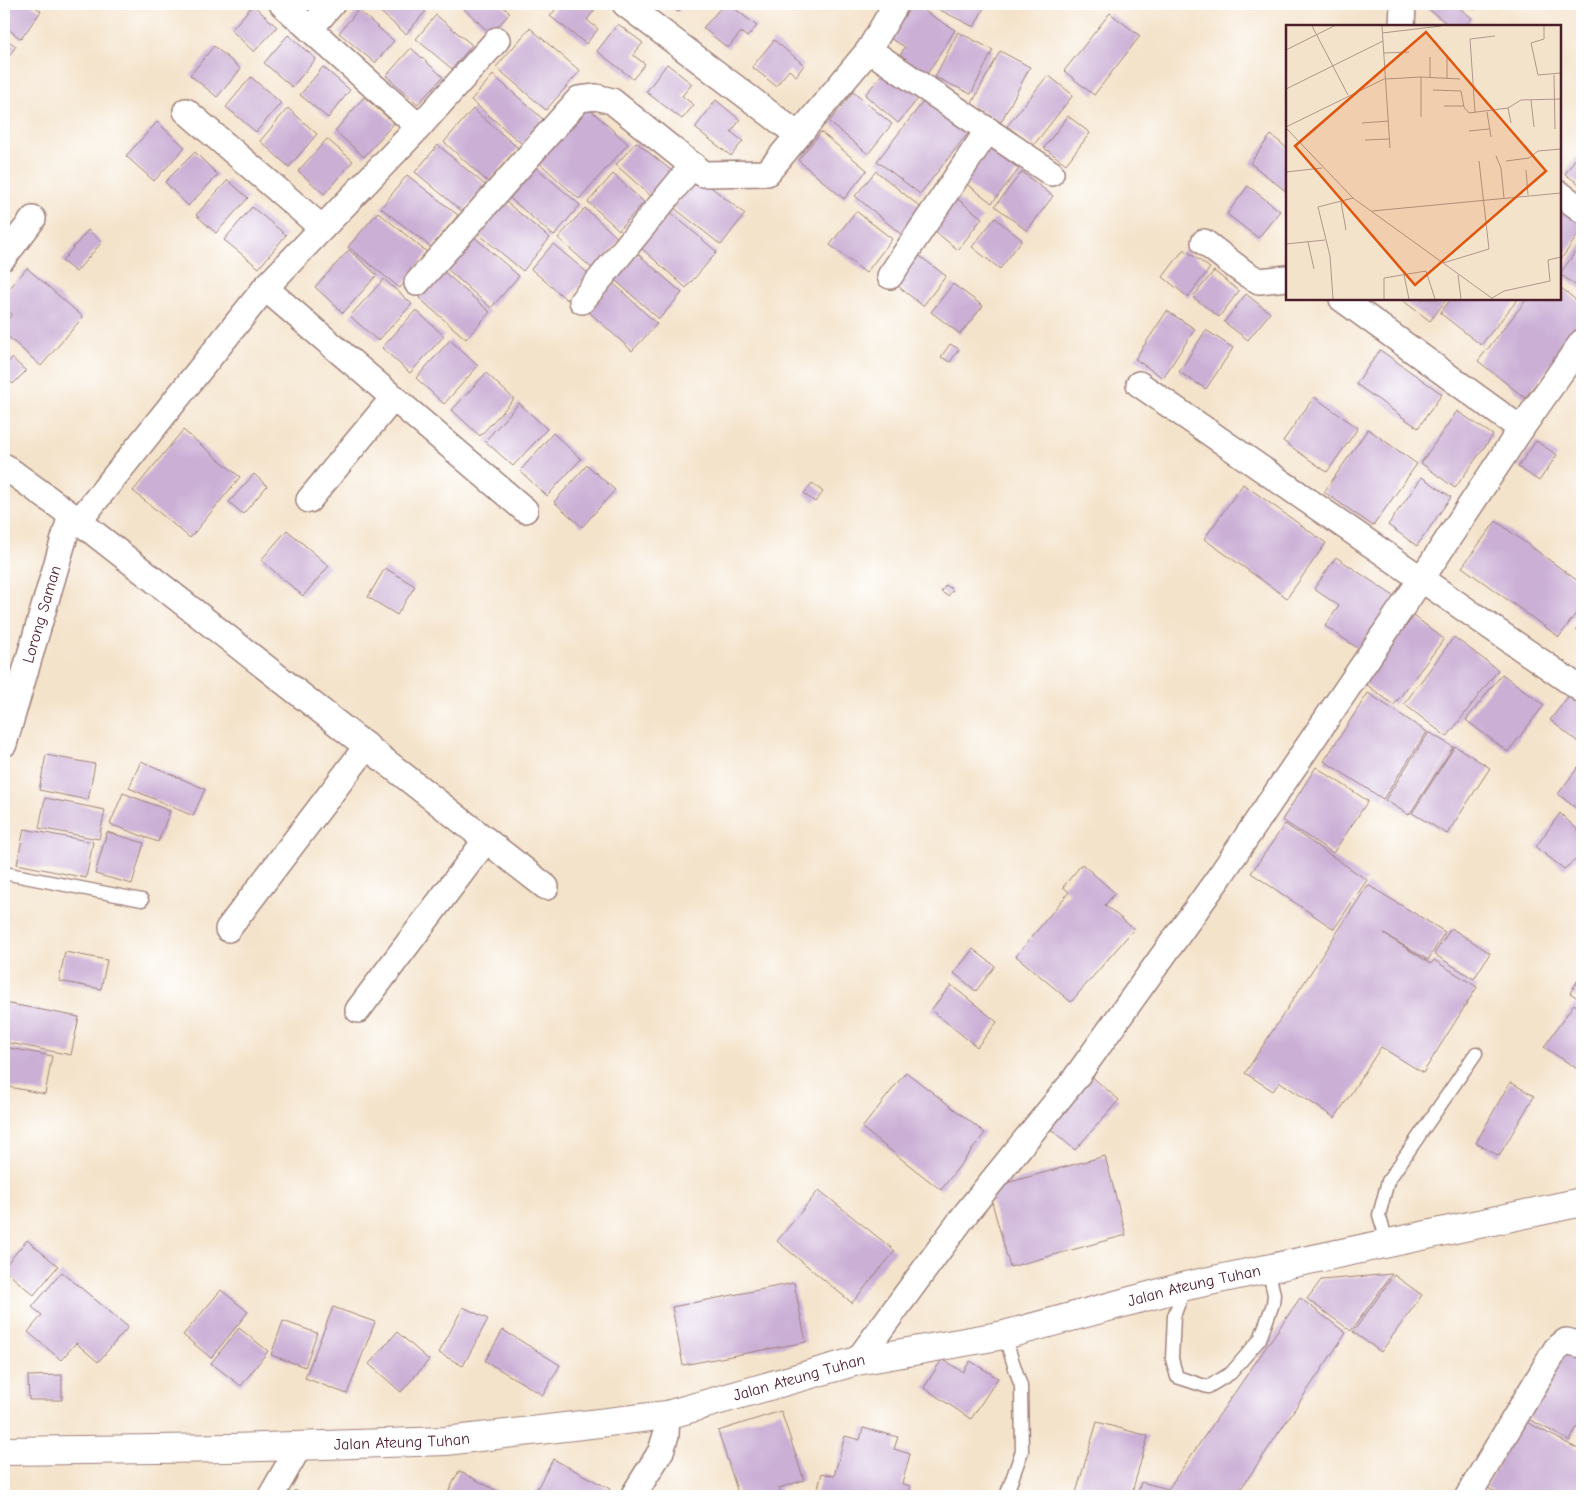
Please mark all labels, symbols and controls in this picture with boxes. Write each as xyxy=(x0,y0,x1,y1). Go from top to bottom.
inset map xyxy=(1286,25,1561,300)
street label: Lorong Saman xyxy=(19,563,65,665)
street label: Jalan Ateung Tuhan xyxy=(1126,1261,1262,1310)
street label: Jalan Ateung Tuhan xyxy=(731,1351,866,1405)
street label: Jalan Ateung Tuhan xyxy=(334,1429,471,1454)

